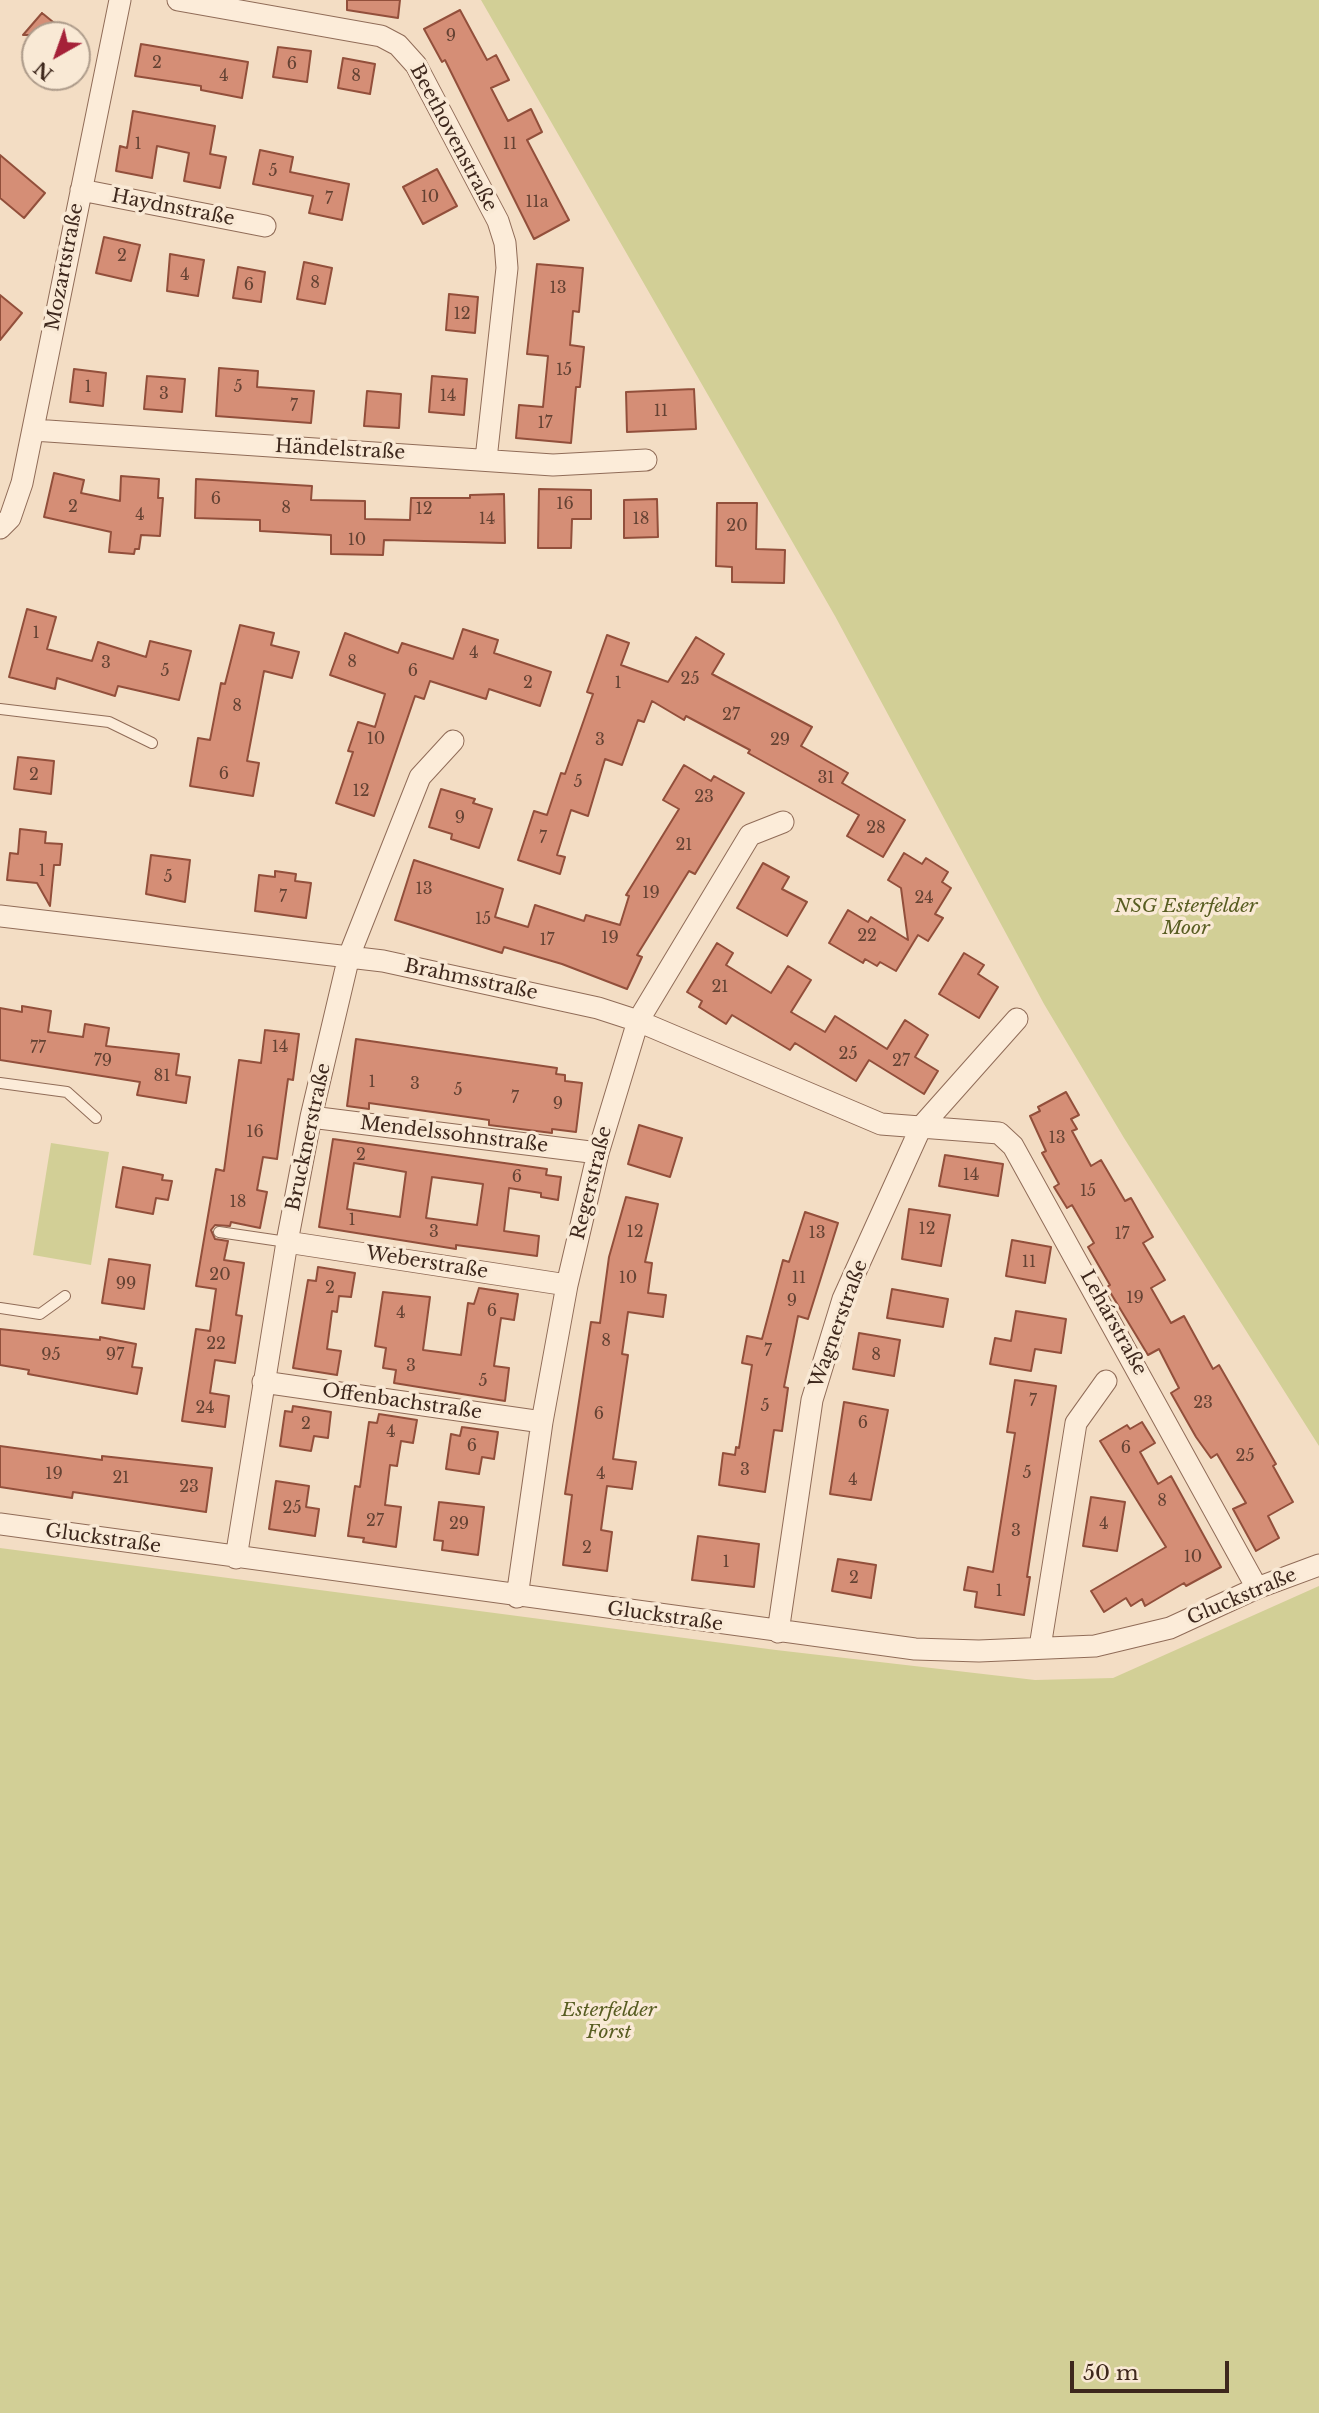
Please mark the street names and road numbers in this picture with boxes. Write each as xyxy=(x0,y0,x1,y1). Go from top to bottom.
street label: Beethovenstraße xyxy=(405,61,501,215)
street label: Haydnstraße xyxy=(110,185,236,231)
street label: Mozartstraße xyxy=(41,201,89,333)
street label: Händelstraße xyxy=(274,435,406,465)
street label: Brahmsstraße xyxy=(402,955,540,1005)
street label: Brucknerstraße xyxy=(282,1061,336,1213)
street label: Mendelssohnstraße xyxy=(359,1112,549,1158)
street label: Regerstraße xyxy=(567,1124,617,1242)
street label: Weberstraße xyxy=(364,1242,490,1284)
street label: Wagnerstraße xyxy=(805,1257,873,1391)
street label: Lehárstraße xyxy=(1075,1266,1151,1380)
street label: Offenbachstraße xyxy=(321,1380,483,1424)
street label: Gluckstraße xyxy=(44,1520,162,1558)
street label: Gluckstraße xyxy=(1184,1564,1300,1630)
street label: Gluckstraße xyxy=(606,1598,724,1636)

